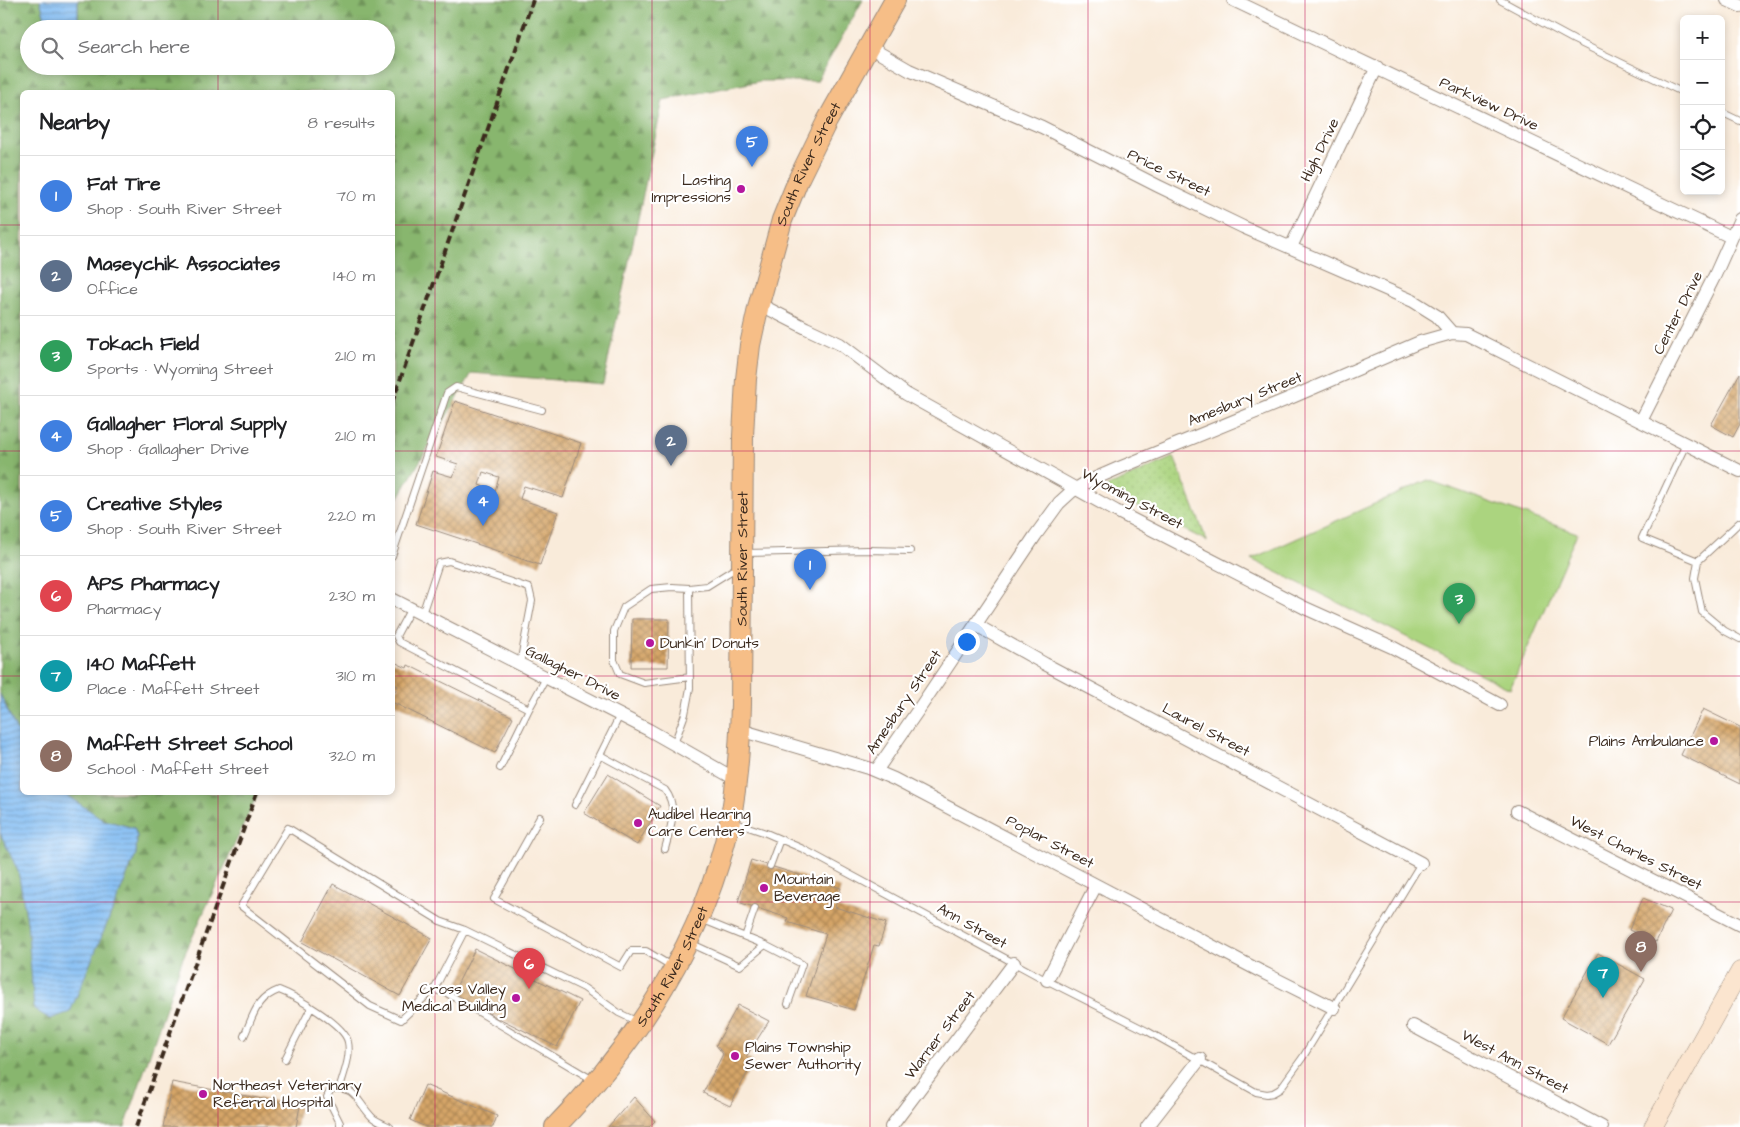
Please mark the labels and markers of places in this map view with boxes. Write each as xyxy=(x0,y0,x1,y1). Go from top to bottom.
pin: 5 xyxy=(736,126,768,167)
place label: Lasting Impressions xyxy=(652,170,731,208)
marker: Lasting Impressions xyxy=(735,183,747,195)
pin: 2 xyxy=(655,425,687,466)
pin: 4 xyxy=(467,485,499,526)
pin: 1 xyxy=(794,549,826,590)
pin: 3 xyxy=(1443,583,1475,624)
place label: Dunkin' Donuts xyxy=(660,633,760,654)
marker: Dunkin' Donuts xyxy=(644,637,656,649)
place label: Plains Ambulance xyxy=(1589,731,1704,752)
marker: Plains Ambulance xyxy=(1708,735,1720,747)
place label: Audibel Hearing Care Centers xyxy=(648,804,751,842)
marker: Audibel Hearing Care Centers xyxy=(632,817,644,829)
place label: Mountain Beverage xyxy=(774,869,840,908)
marker: Mountain Beverage xyxy=(758,882,770,894)
pin: 8 xyxy=(1625,931,1657,972)
pin: 6 xyxy=(513,948,545,989)
pin: 7 xyxy=(1587,957,1619,998)
place label: Cross Valley Medical Building xyxy=(402,979,506,1018)
marker: Cross Valley Medical Building xyxy=(510,992,522,1004)
place label: Plains Township Sewer Authority xyxy=(745,1037,861,1076)
marker: Plains Township Sewer Authority xyxy=(729,1050,741,1062)
place label: Northeast Veterinary Referral Hospital xyxy=(213,1075,362,1113)
marker: Northeast Veterinary Referral Hospital xyxy=(197,1088,209,1100)

